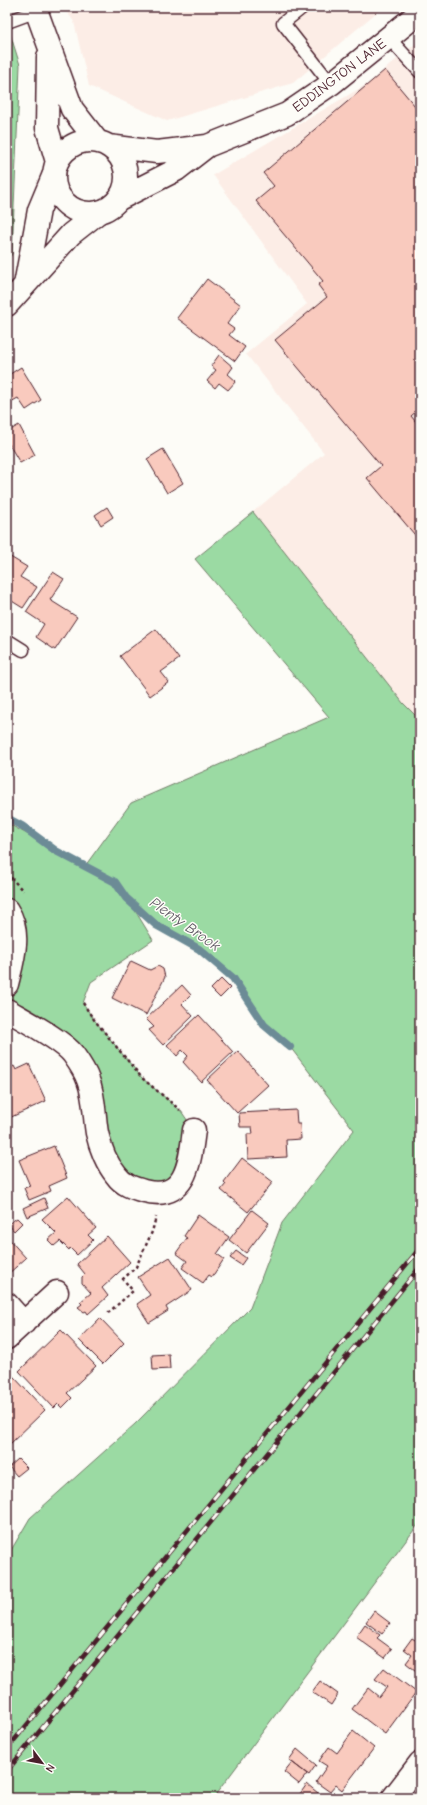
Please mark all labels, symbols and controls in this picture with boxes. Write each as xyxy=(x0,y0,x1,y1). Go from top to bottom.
street label: EDDINGTON LANE xyxy=(289,35,389,116)
water label: Plenty Brook xyxy=(146,893,224,955)
north arrow xyxy=(22,1743,62,1783)
text: N xyxy=(43,1762,57,1775)

